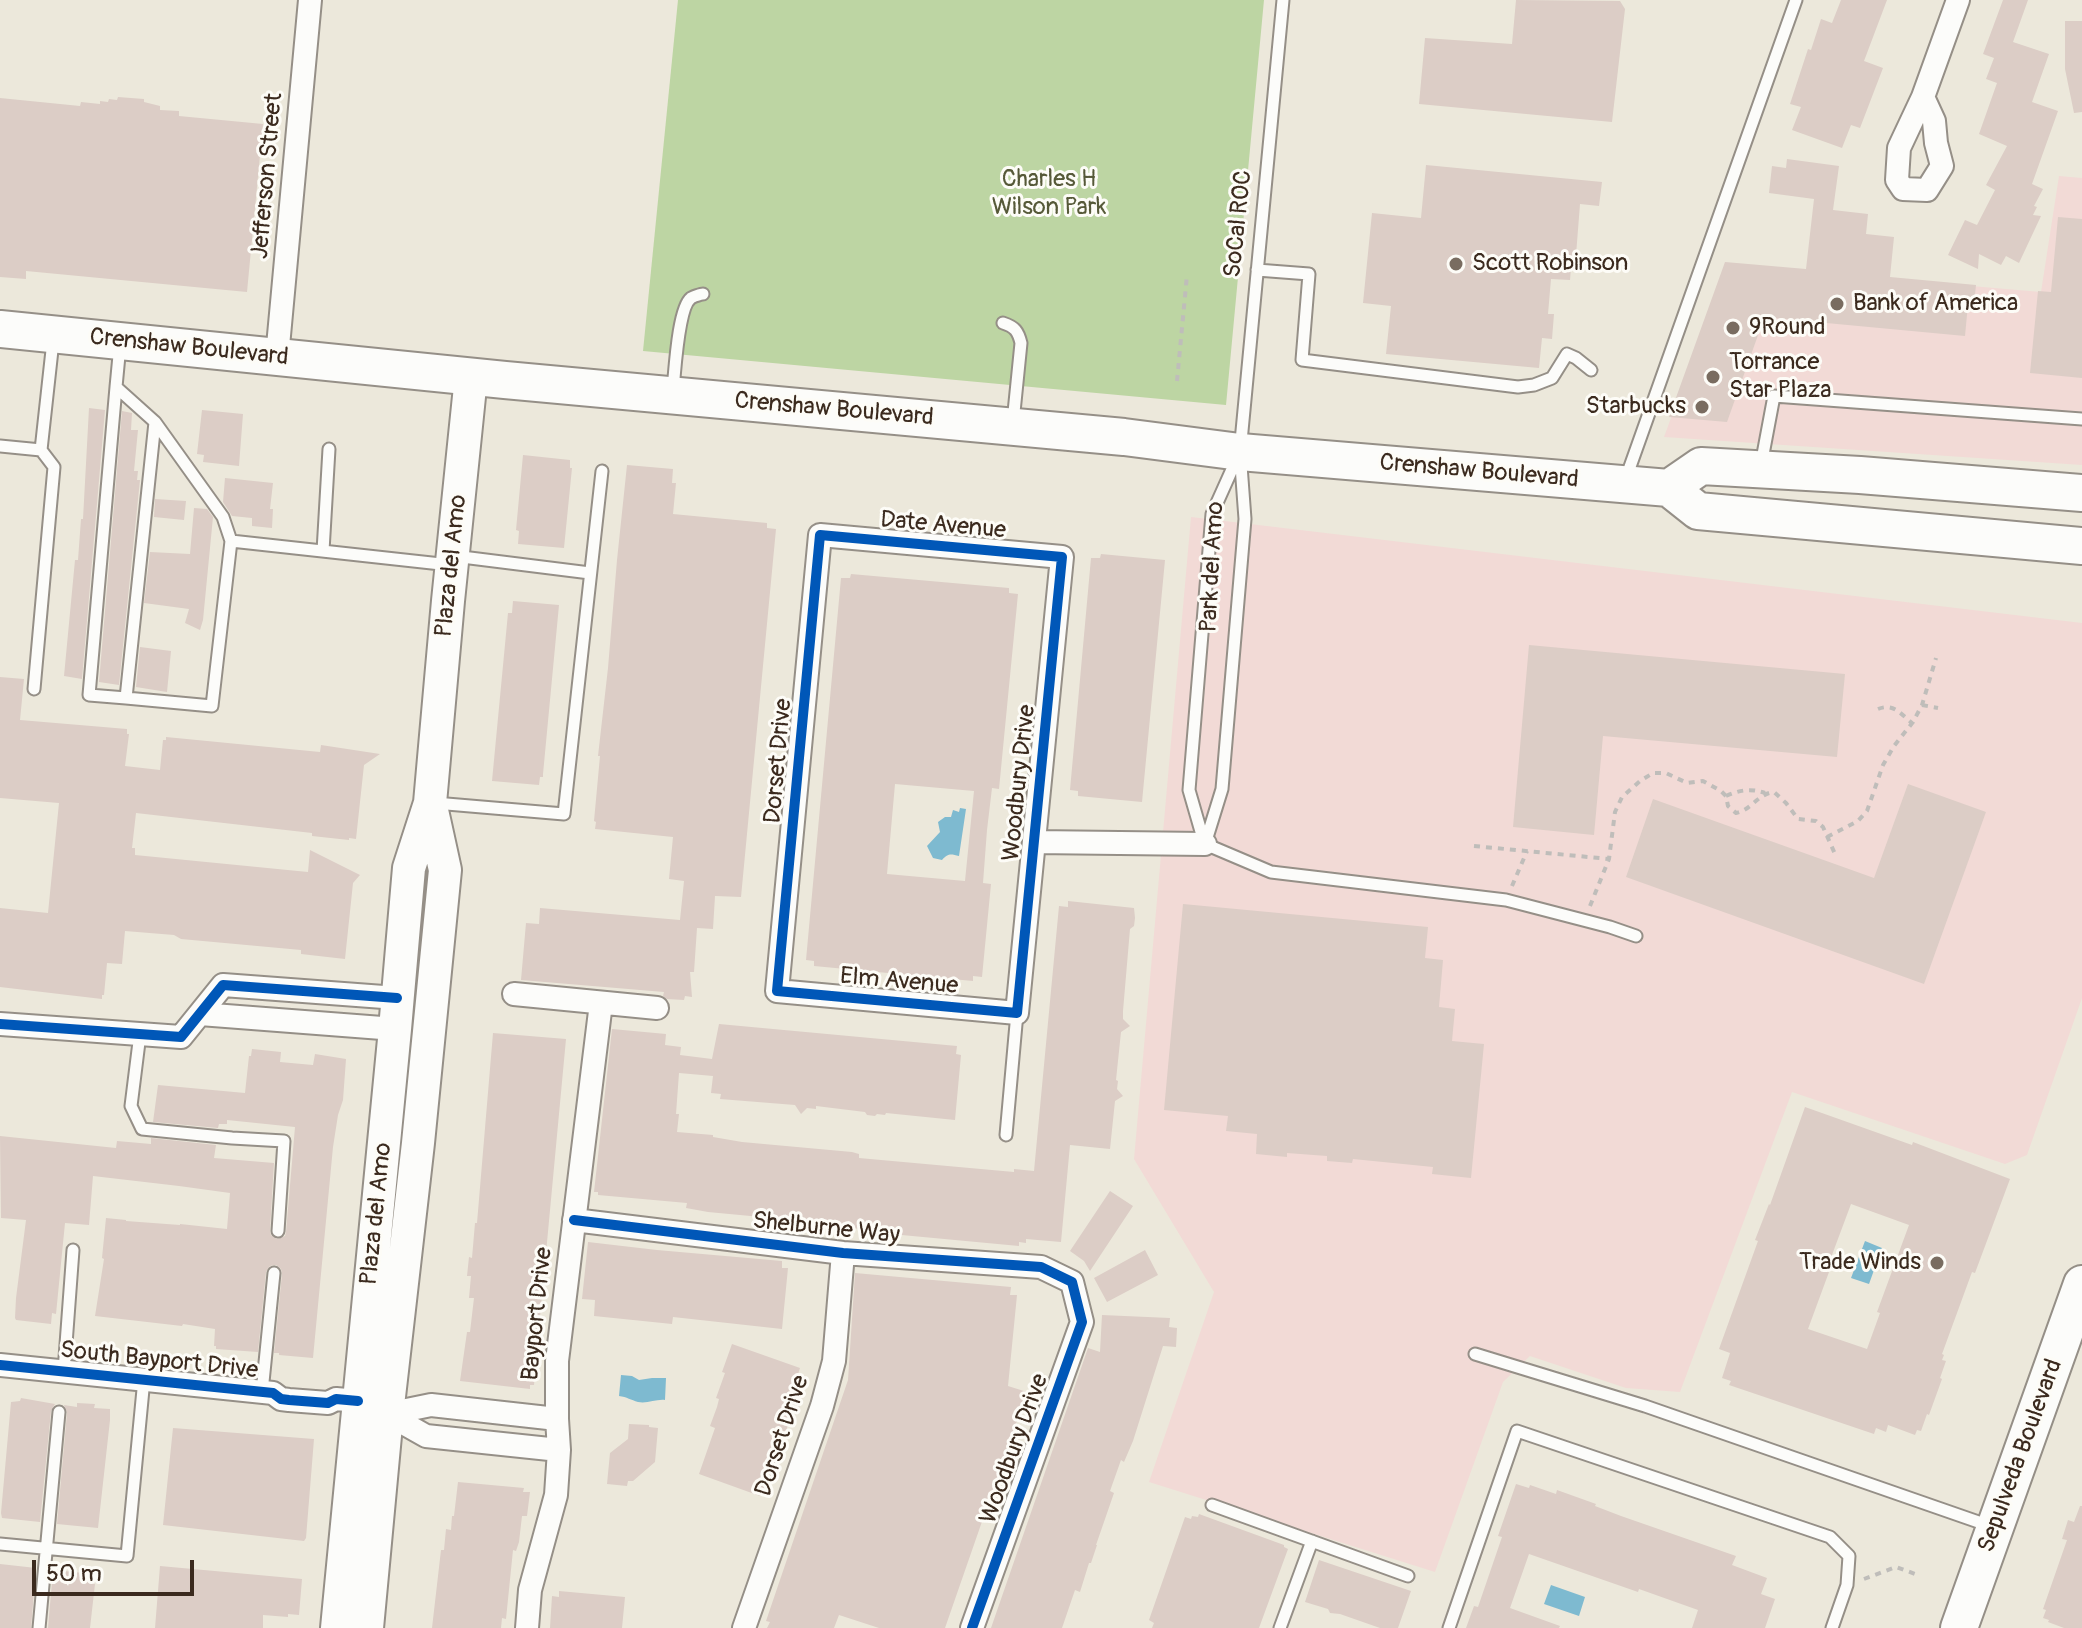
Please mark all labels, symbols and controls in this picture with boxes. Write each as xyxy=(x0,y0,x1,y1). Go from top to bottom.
street label: Jefferson Street xyxy=(246,92,290,260)
park label: Charles H Wilson Park xyxy=(992,166,1106,222)
street label: SoCal ROC xyxy=(1219,169,1259,279)
place label: Scott Robinson xyxy=(1472,250,1628,278)
marker: Scott Robinson xyxy=(1447,255,1465,273)
place label: Bank of America xyxy=(1853,290,2018,318)
marker: Bank of America xyxy=(1828,295,1846,313)
place label: 9Round xyxy=(1749,314,1826,342)
marker: 9Round xyxy=(1724,319,1742,337)
street label: Crenshaw Boulevard xyxy=(88,323,290,373)
place label: Torrance Star Plaza xyxy=(1729,349,1831,405)
marker: Torrance Star Plaza xyxy=(1704,368,1722,386)
street label: Crenshaw Boulevard xyxy=(733,387,935,433)
place label: Starbucks xyxy=(1586,393,1686,421)
marker: Starbucks xyxy=(1693,398,1711,416)
street label: Crenshaw Boulevard xyxy=(1378,449,1580,495)
street label: Plaza del Amo xyxy=(430,493,474,639)
street label: Park del Amo xyxy=(1195,501,1231,633)
street label: Date Avenue xyxy=(879,506,1007,546)
street label: Dorset Drive xyxy=(759,697,799,825)
street label: Woodbury Drive xyxy=(997,703,1043,863)
street label: Elm Avenue xyxy=(839,962,959,1002)
street label: Plaza del Amo xyxy=(355,1141,399,1287)
street label: Shelburne Way xyxy=(751,1207,901,1251)
street label: Bayport Drive xyxy=(517,1246,559,1382)
place label: Trade Winds xyxy=(1799,1249,1921,1277)
marker: Trade Winds xyxy=(1928,1254,1946,1272)
street label: South Bayport Drive xyxy=(59,1336,259,1386)
street label: Sepulveda Boulevard xyxy=(1973,1355,2069,1557)
street label: Woodbury Drive xyxy=(975,1370,1055,1528)
street label: Dorset Drive xyxy=(750,1372,816,1500)
scale bar xyxy=(36,1544,198,1594)
text: 50 m xyxy=(46,1559,102,1588)

